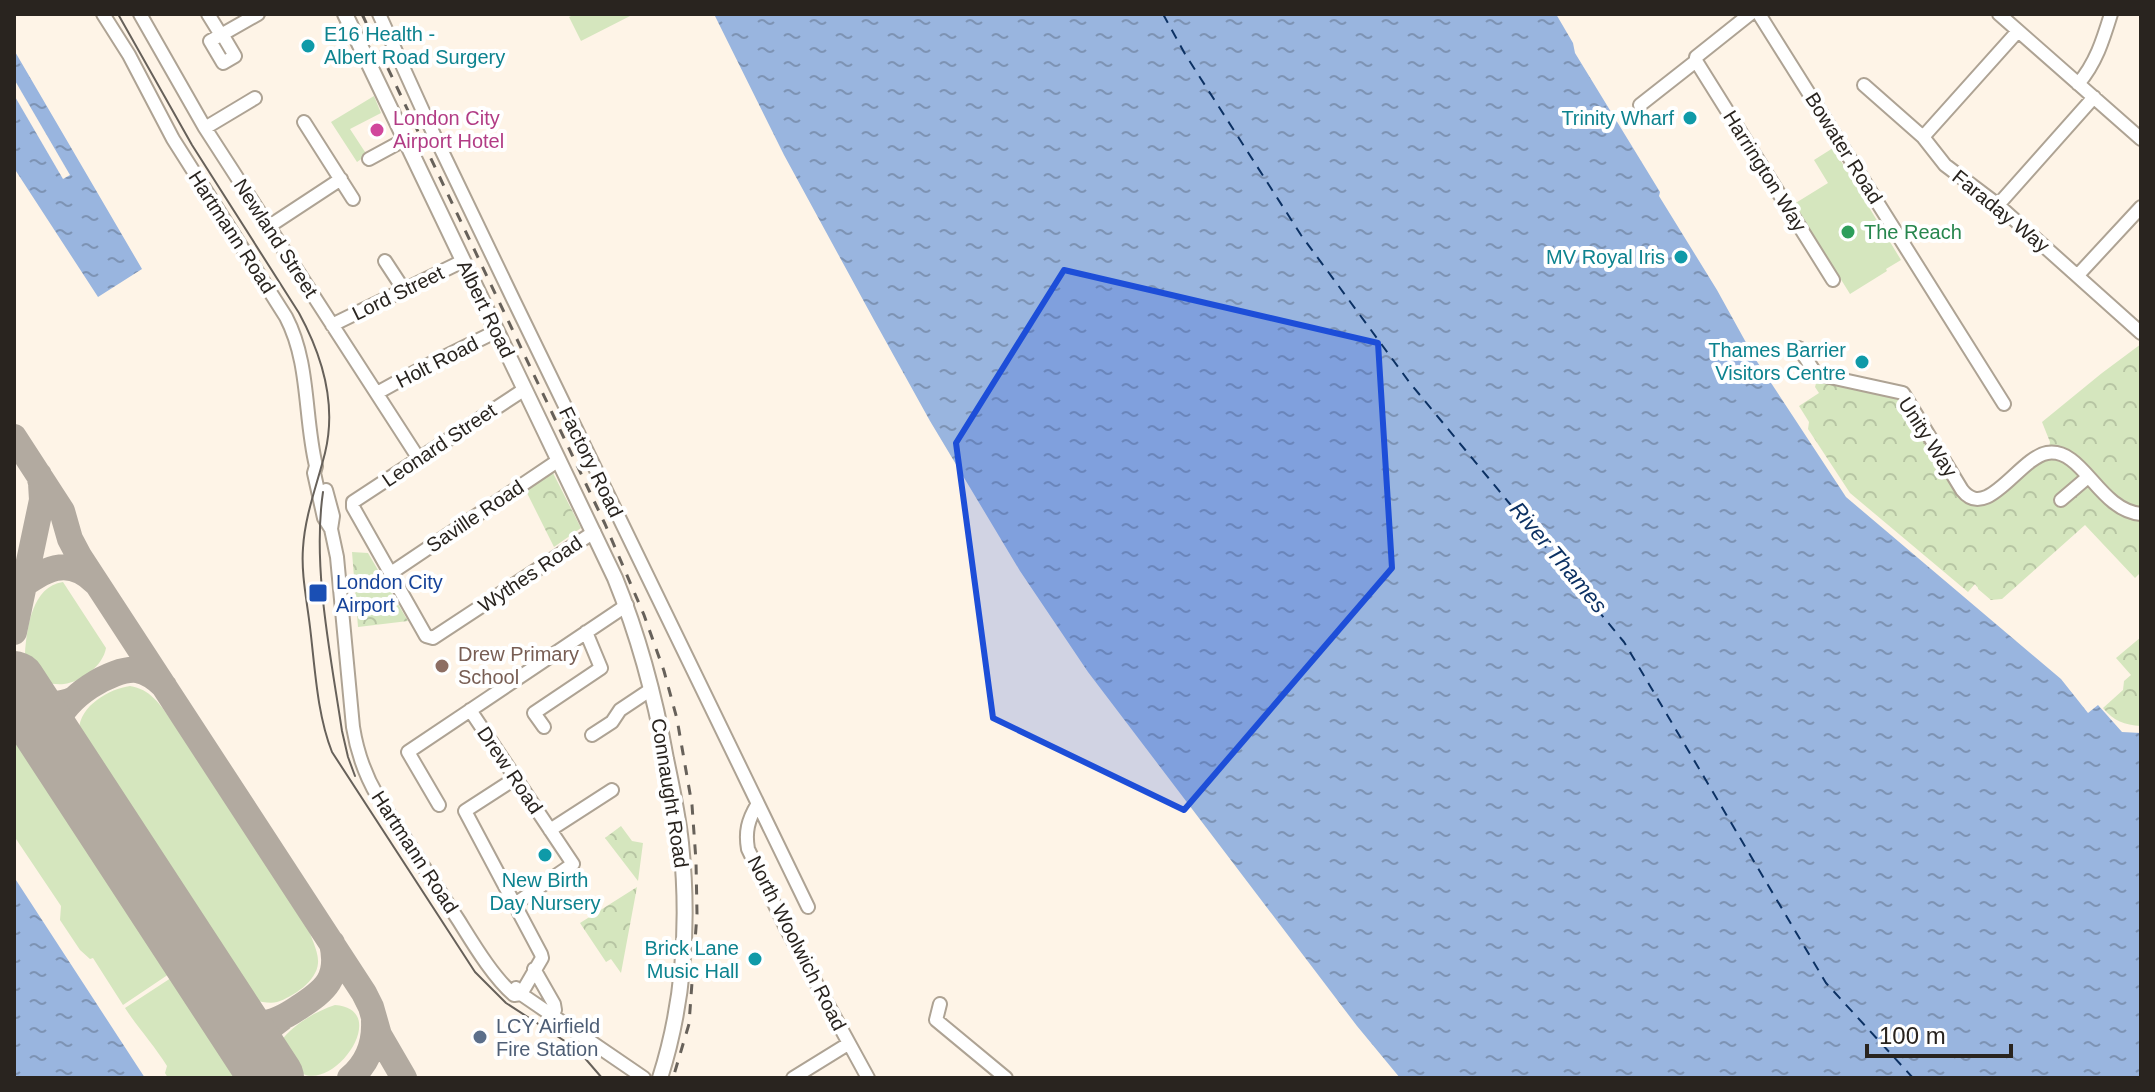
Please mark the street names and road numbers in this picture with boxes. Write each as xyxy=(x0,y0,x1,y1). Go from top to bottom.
street label: Bowater Road xyxy=(1801,88,1887,208)
street label: Harrington Way xyxy=(1719,107,1811,235)
street label: Faraday Way xyxy=(1948,165,2054,257)
street label: Hartmann Road xyxy=(184,167,280,297)
street label: Newland Street xyxy=(230,175,323,302)
street label: Albert Road xyxy=(453,257,519,361)
street label: Lord Street xyxy=(349,261,448,325)
street label: Holt Road xyxy=(392,332,482,392)
street label: Unity Way xyxy=(1894,393,1962,481)
street label: Leonard Street xyxy=(378,399,500,491)
street label: Factory Road xyxy=(555,403,627,521)
street label: Saville Road xyxy=(422,475,528,557)
street label: Wythes Road xyxy=(474,531,586,617)
street label: Connaught Road xyxy=(647,717,693,869)
street label: Drew Road xyxy=(473,722,547,818)
street label: Hartmann Road xyxy=(367,787,463,917)
street label: North Woolwich Road xyxy=(743,852,851,1034)

